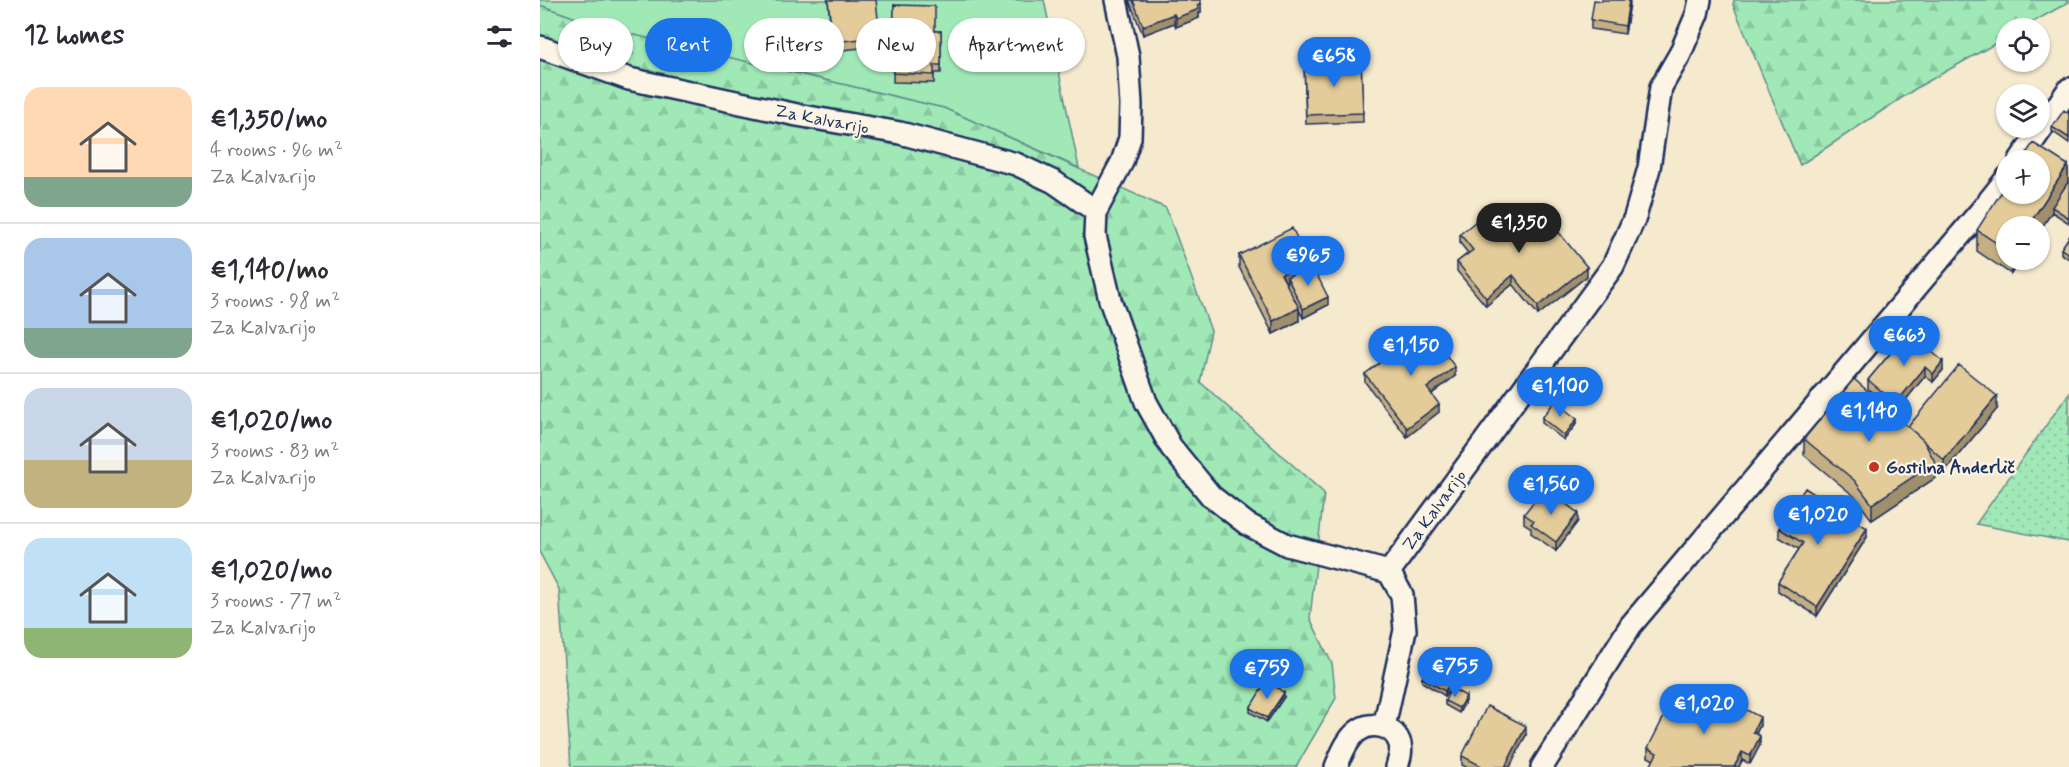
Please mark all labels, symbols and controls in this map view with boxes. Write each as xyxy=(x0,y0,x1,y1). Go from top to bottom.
chip: Buy xyxy=(558,18,633,72)
chip: Rent xyxy=(645,18,732,72)
chip: Filters xyxy=(744,18,844,72)
chip: New xyxy=(856,18,936,72)
chip: Apartment xyxy=(948,18,1085,72)
map controls xyxy=(1996,18,2050,270)
button: locate xyxy=(1996,18,2050,72)
text: 12 homes xyxy=(24,19,124,53)
icon: filters xyxy=(483,20,516,53)
pin: €658 xyxy=(1298,37,1370,88)
text: €658 xyxy=(1312,43,1356,70)
button: layers xyxy=(1996,84,2050,138)
street label: Za Kalvarijo xyxy=(773,99,871,141)
text: €1,350/mo xyxy=(210,103,327,137)
icon: home xyxy=(72,111,144,183)
text: 4 rooms · 96 m² xyxy=(210,137,343,164)
button: + xyxy=(1996,150,2050,204)
text: Za Kalvarijo xyxy=(210,164,316,191)
pin: €1,350 xyxy=(1470,203,1568,254)
text: €1,350 xyxy=(1490,209,1548,236)
button: − xyxy=(1996,216,2050,270)
pin: €965 xyxy=(1272,236,1344,287)
text: €965 xyxy=(1285,242,1331,269)
text: €1,140/mo xyxy=(210,254,328,288)
icon: home xyxy=(72,262,144,334)
text: 3 rooms · 98 m² xyxy=(210,288,340,315)
text: Za Kalvarijo xyxy=(210,315,316,342)
pin: €663 xyxy=(1868,316,1940,367)
text: €663 xyxy=(1883,322,1925,349)
pin: €1,150 xyxy=(1362,326,1460,377)
text: €1,150 xyxy=(1382,332,1440,359)
pin: €1,100 xyxy=(1511,367,1609,418)
text: €1,100 xyxy=(1531,373,1589,400)
pin: €1,140 xyxy=(1820,392,1918,443)
text: €1,140 xyxy=(1840,398,1898,425)
text: €1,020/mo xyxy=(210,404,332,438)
icon: home xyxy=(72,412,144,484)
text: 3 rooms · 83 m² xyxy=(210,438,339,465)
place label: Gostilna Anderlič xyxy=(1886,456,2016,480)
marker: Gostilna Anderlič xyxy=(1867,460,1881,474)
text: Za Kalvarijo xyxy=(210,465,316,492)
street label: Za Kalvarijo xyxy=(1397,465,1473,556)
pin: €1,560 xyxy=(1502,465,1600,516)
text: €1,560 xyxy=(1522,471,1580,498)
pin: €1,020 xyxy=(1769,495,1867,546)
text: €1,020 xyxy=(1788,501,1848,528)
text: €1,020/mo xyxy=(210,554,332,588)
icon: home xyxy=(72,562,144,634)
text: 3 rooms · 77 m² xyxy=(210,588,342,615)
text: Za Kalvarijo xyxy=(210,615,316,642)
pin: €755 xyxy=(1419,647,1491,698)
pin: €759 xyxy=(1231,649,1303,700)
text: €755 xyxy=(1431,653,1479,680)
text: €759 xyxy=(1244,655,1290,682)
pin: €1,020 xyxy=(1655,684,1753,735)
text: €1,020 xyxy=(1674,690,1734,717)

